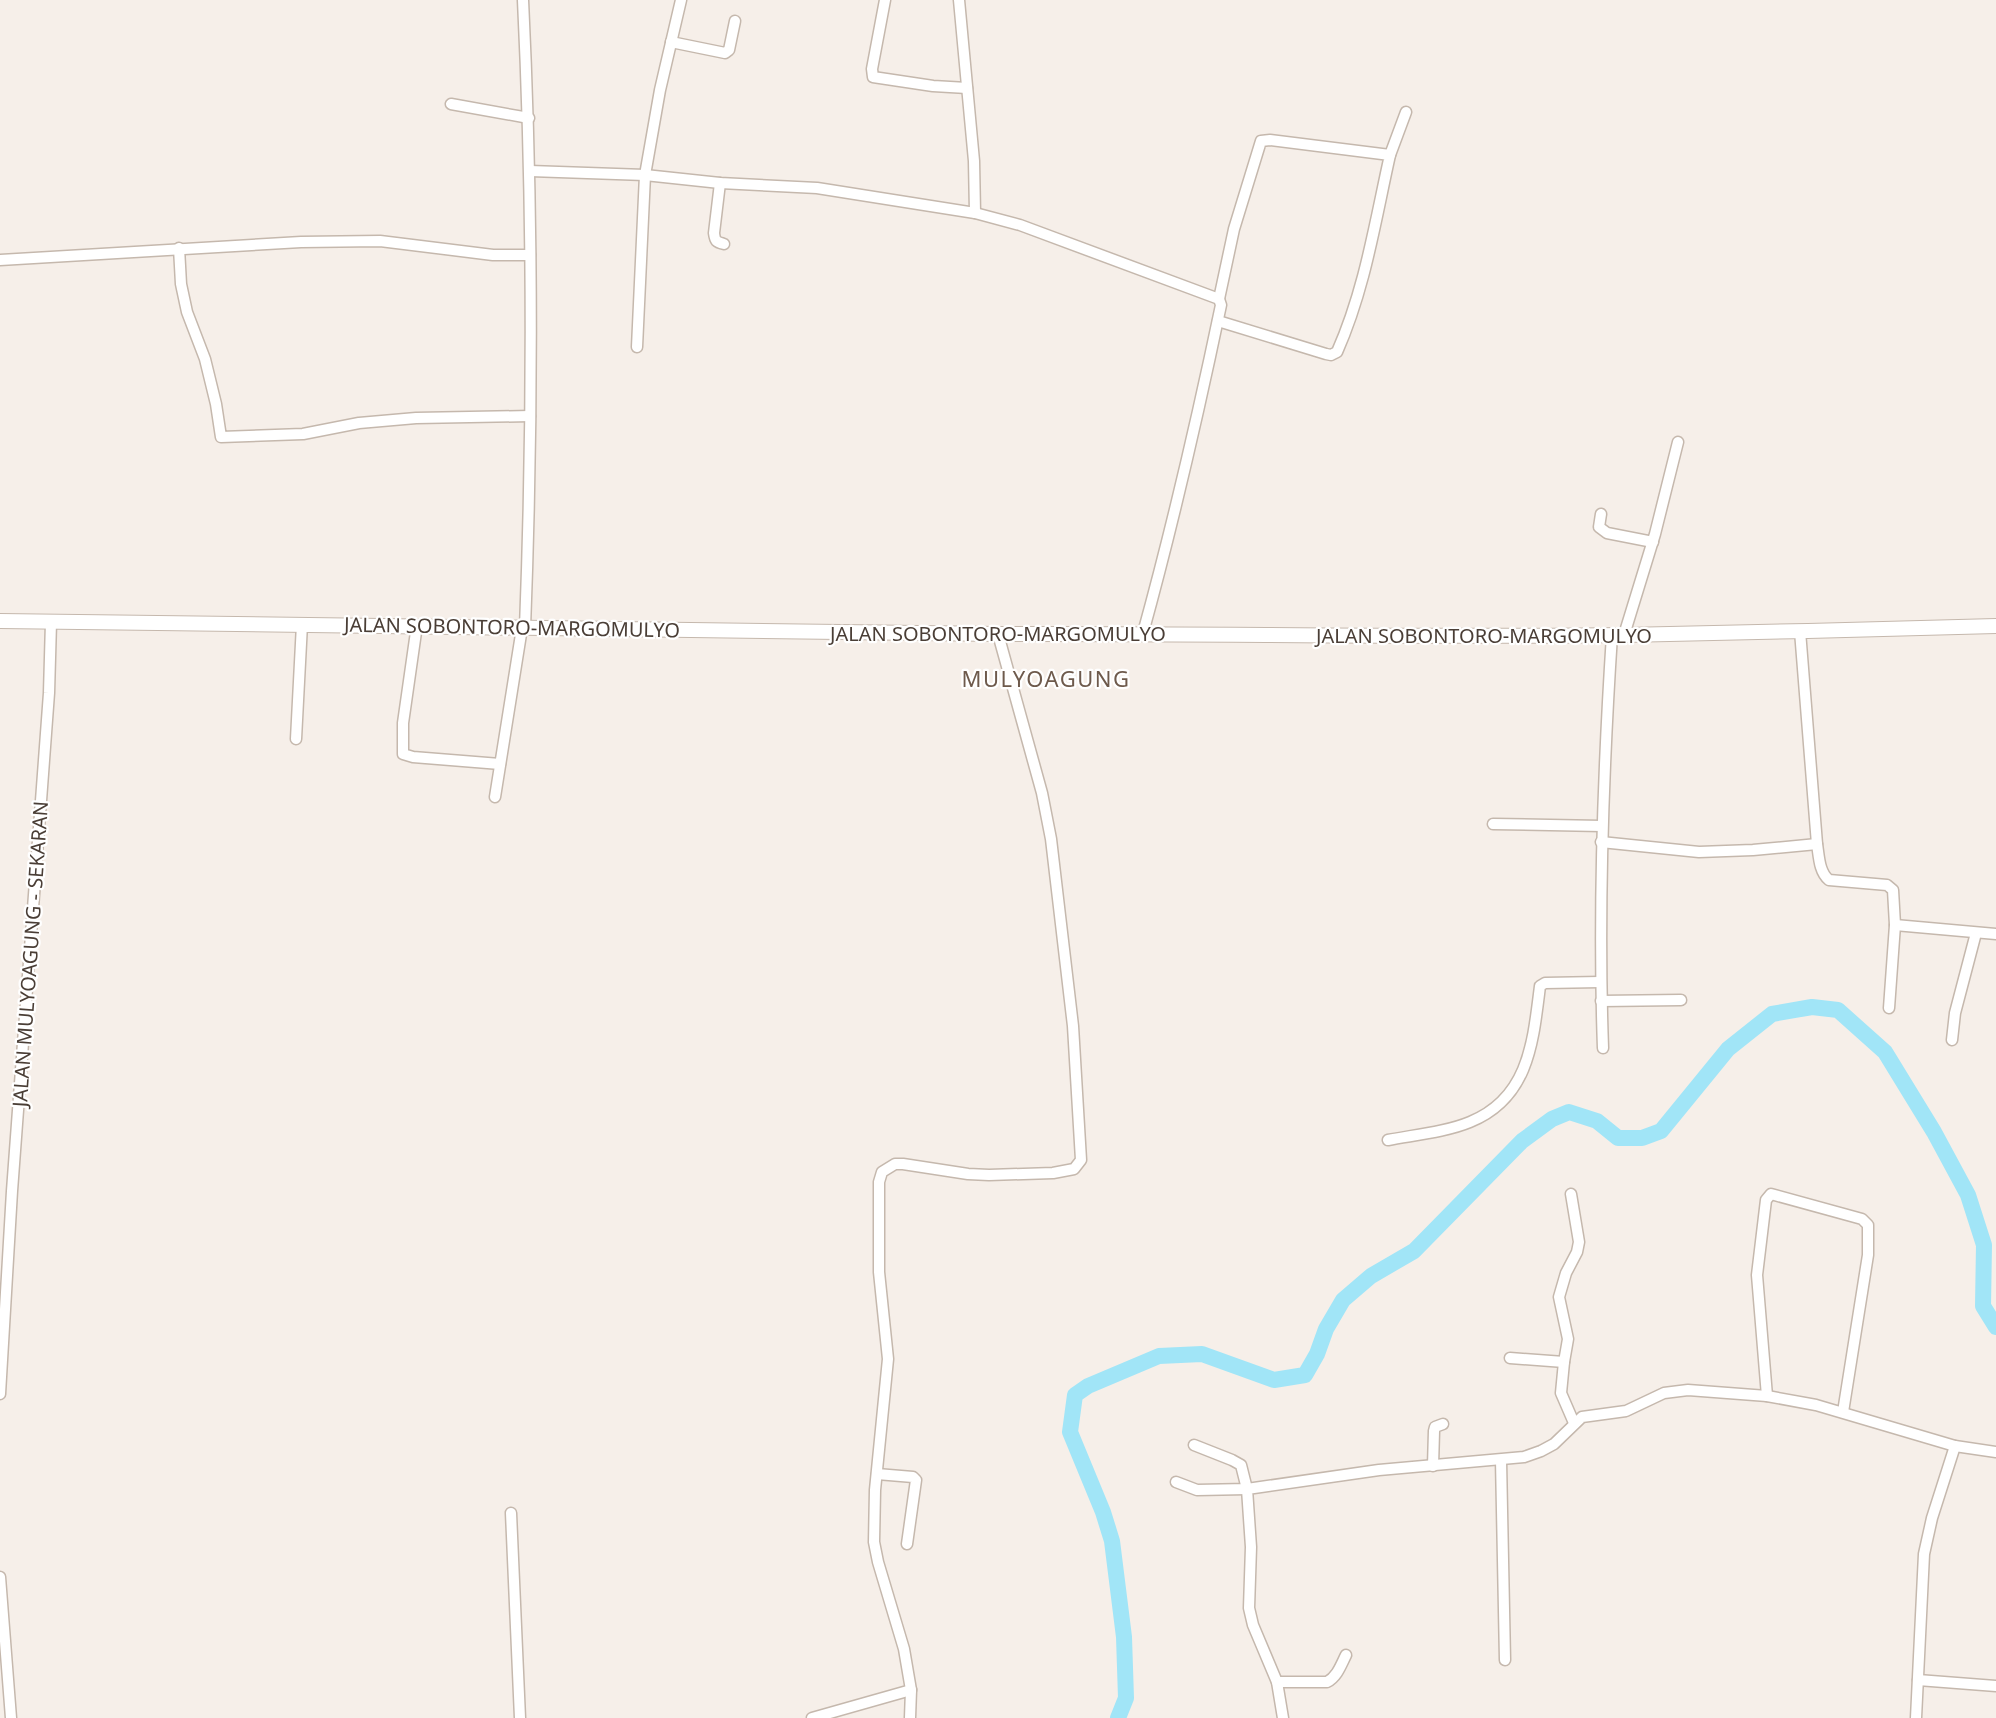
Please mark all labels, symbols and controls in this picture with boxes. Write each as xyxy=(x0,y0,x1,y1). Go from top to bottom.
street label: JALAN SOBONTORO-MARGOMULYO xyxy=(342,611,680,643)
street label: JALAN SOBONTORO-MARGOMULYO xyxy=(828,620,1166,647)
street label: JALAN SOBONTORO-MARGOMULYO xyxy=(1314,622,1652,649)
district label: MULYOAGUNG xyxy=(961,663,1131,693)
street label: JALAN MULYOAGUNG - SEKARAN xyxy=(6,800,54,1110)

